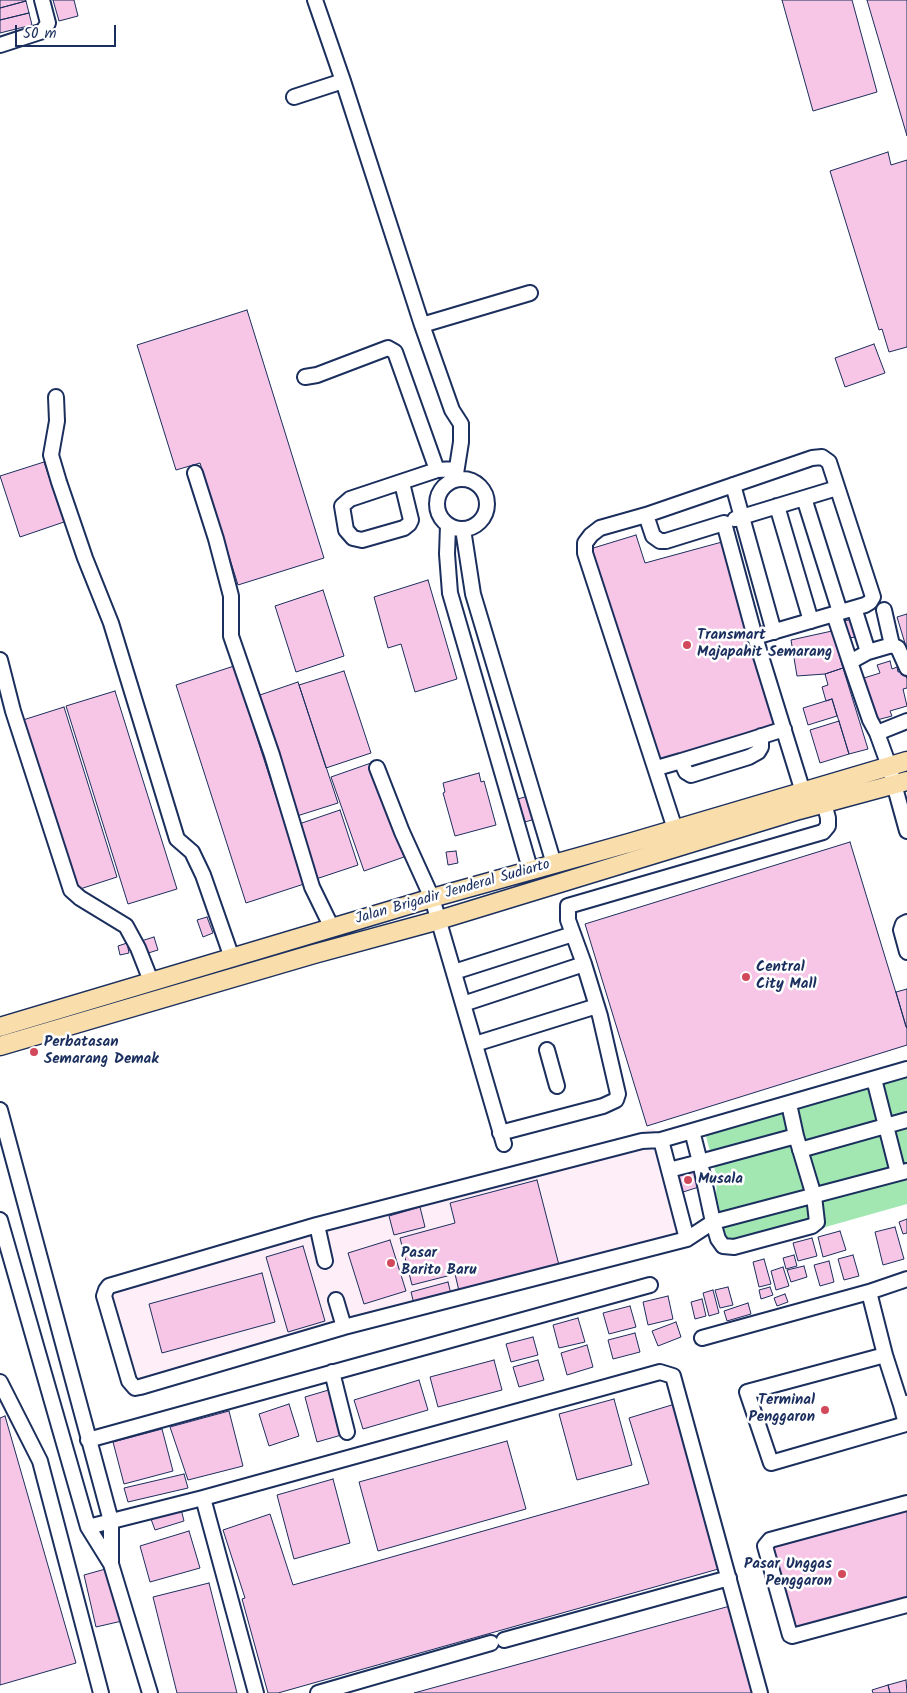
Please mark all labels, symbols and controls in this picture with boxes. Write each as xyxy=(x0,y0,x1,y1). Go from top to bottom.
scale bar xyxy=(18,15,119,47)
text: 50 m xyxy=(23,22,57,46)
place label: Transmart Majapahit Semarang xyxy=(697,627,832,662)
marker: Transmart Majapahit Semarang xyxy=(681,639,693,651)
street label: Jalan Brigadir Jenderal Sudiarto xyxy=(354,857,552,929)
place label: Central City Mall xyxy=(756,959,816,994)
marker: Central City Mall xyxy=(740,971,752,983)
place label: Perbatasan Semarang Demak xyxy=(44,1034,159,1069)
marker: Perbatasan Semarang Demak xyxy=(28,1046,40,1058)
place label: Musala xyxy=(698,1171,743,1189)
marker: Musala xyxy=(682,1174,694,1186)
place label: Pasar Barito Baru xyxy=(401,1245,476,1280)
marker: Pasar Barito Baru xyxy=(385,1257,397,1269)
place label: Terminal Penggaron xyxy=(748,1392,815,1427)
marker: Terminal Penggaron xyxy=(819,1404,831,1416)
place label: Pasar Unggas Penggaron xyxy=(744,1556,832,1591)
marker: Pasar Unggas Penggaron xyxy=(836,1568,848,1580)

